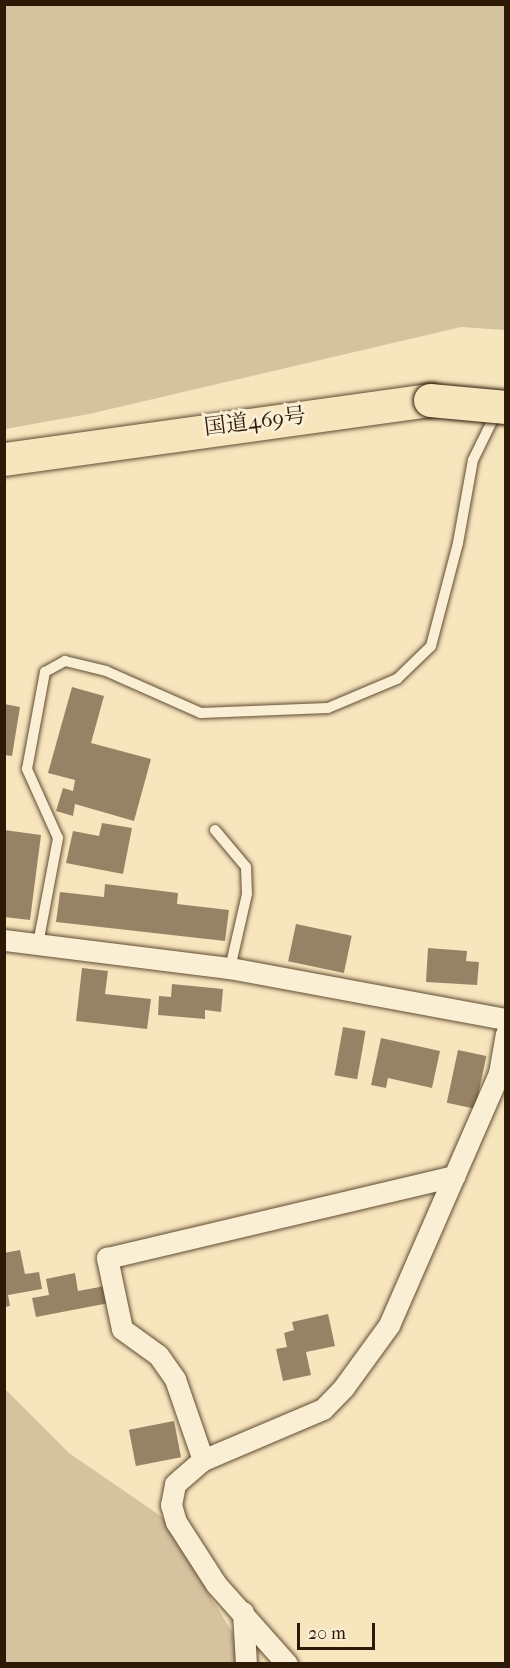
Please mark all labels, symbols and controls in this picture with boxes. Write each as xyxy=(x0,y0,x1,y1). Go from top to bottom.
street label: 国道469号 xyxy=(203,403,307,441)
scale bar xyxy=(300,1611,378,1649)
text: 20 m xyxy=(308,1623,346,1644)

